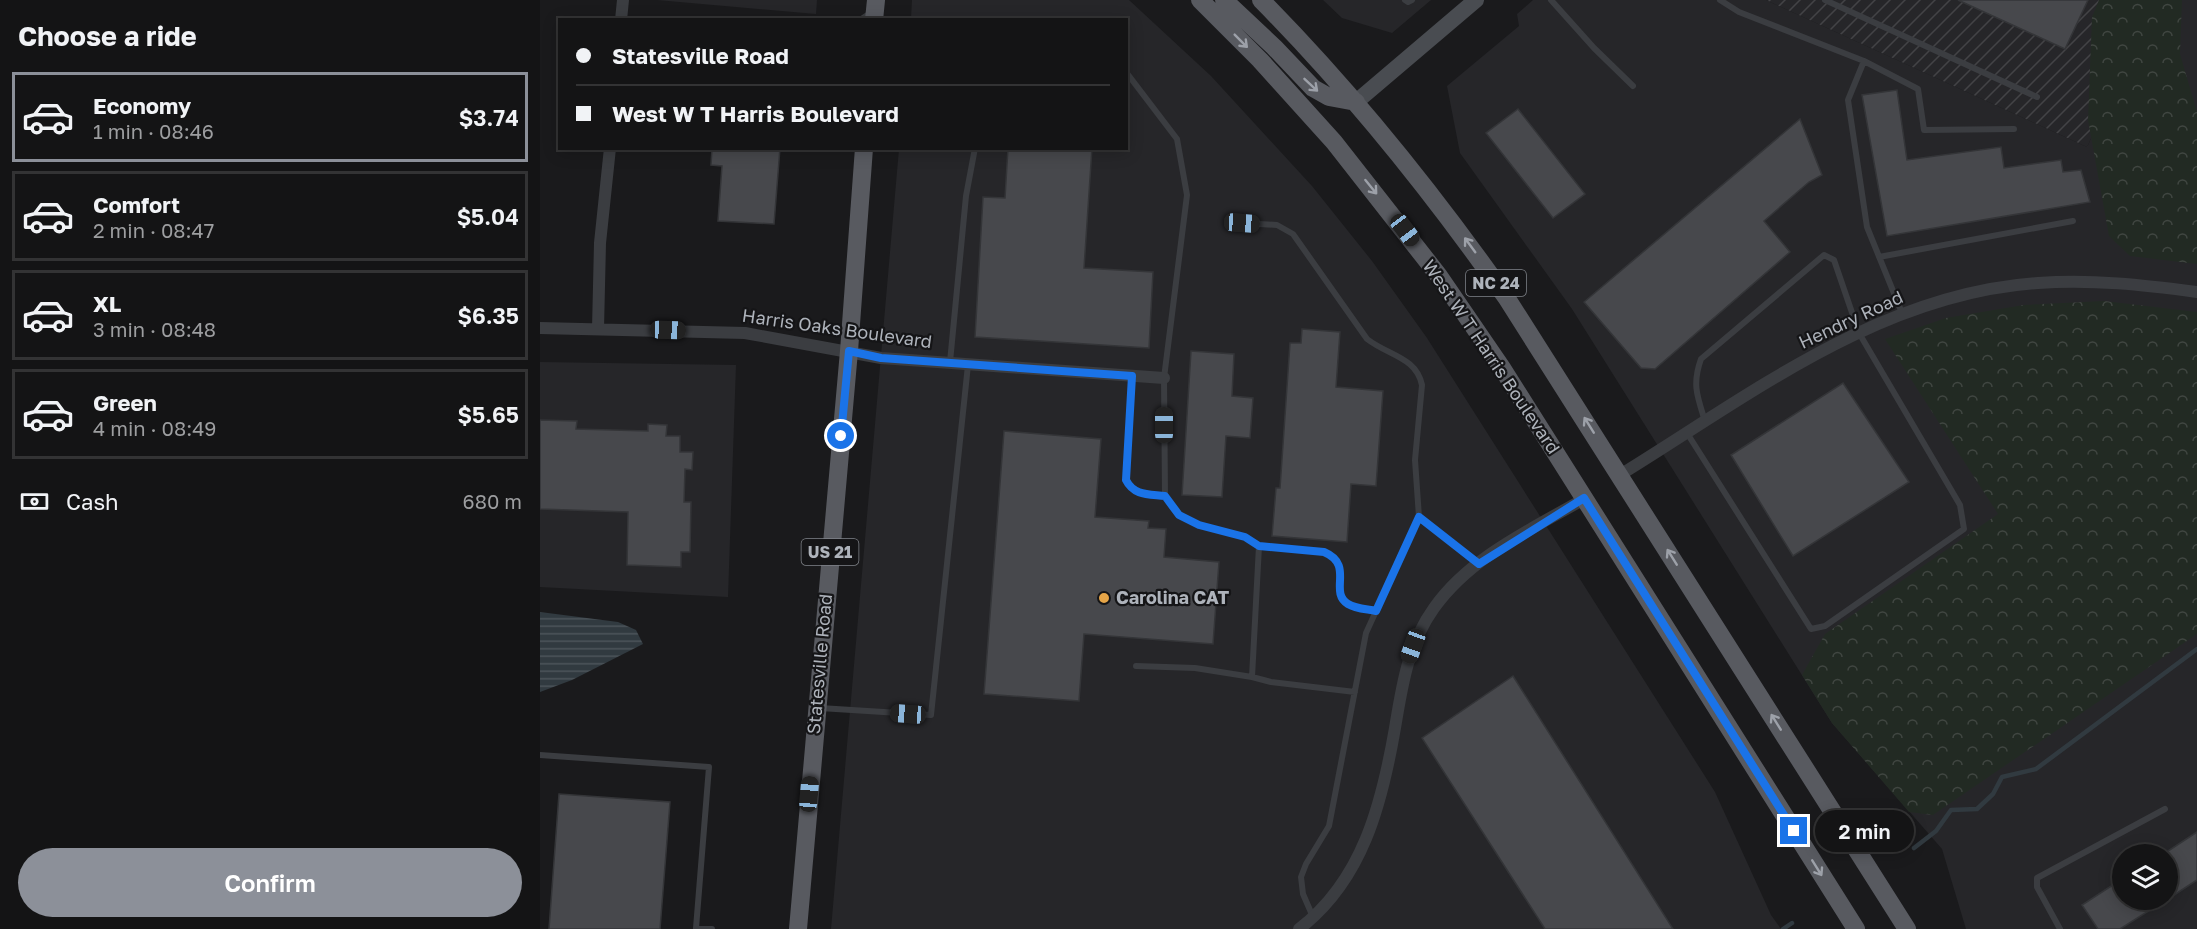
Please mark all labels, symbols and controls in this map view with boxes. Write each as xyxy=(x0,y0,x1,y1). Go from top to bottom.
text: Choose a ride xyxy=(18,20,197,52)
one-way arrow xyxy=(1234,34,1249,48)
text: Statesville Road xyxy=(612,42,789,69)
one-way arrow xyxy=(1303,78,1318,92)
icon: car xyxy=(21,90,75,144)
text: Economy xyxy=(93,92,191,119)
text: West W T Harris Boulevard xyxy=(612,100,899,127)
text: $3.74 xyxy=(459,104,519,131)
text: 1 min · 08:46 xyxy=(93,119,214,143)
one-way arrow xyxy=(1364,179,1377,195)
icon: car xyxy=(21,189,75,243)
text: Comfort xyxy=(93,191,180,218)
text: $5.04 xyxy=(457,203,519,230)
car xyxy=(1387,210,1423,250)
car xyxy=(1223,213,1261,233)
text: 2 min · 08:47 xyxy=(93,218,214,242)
one-way arrow xyxy=(1463,238,1476,254)
street label: West W T Harris Boulevard xyxy=(1419,255,1565,458)
road number: NC 24 xyxy=(1466,270,1526,296)
street label: Hendry Road xyxy=(1795,285,1906,353)
icon: car xyxy=(21,288,75,342)
text: XL xyxy=(93,290,121,317)
text: $6.35 xyxy=(457,302,519,329)
street label: Harris Oaks Boulevard xyxy=(741,304,933,352)
text: 3 min · 08:48 xyxy=(93,317,216,341)
car xyxy=(650,320,686,340)
icon: car xyxy=(21,387,75,441)
text: Green xyxy=(93,389,157,416)
text: $5.65 xyxy=(458,401,519,428)
car xyxy=(1155,407,1173,443)
text: 4 min · 08:49 xyxy=(93,416,216,440)
one-way arrow xyxy=(1583,417,1595,434)
route start xyxy=(827,422,854,449)
icon: cash xyxy=(18,485,51,518)
text: Cash xyxy=(66,488,119,515)
text: 680 m xyxy=(463,489,522,513)
road number: US 21 xyxy=(802,539,858,565)
one-way arrow xyxy=(1666,549,1678,566)
place label: Carolina CAT xyxy=(1116,586,1230,608)
marker: Carolina CAT xyxy=(1097,591,1111,605)
street label: Statesville Road xyxy=(802,593,836,735)
car xyxy=(1398,626,1428,666)
car xyxy=(889,704,927,724)
one-way arrow xyxy=(1770,714,1782,731)
car xyxy=(798,775,820,813)
callout: 2 min xyxy=(1815,810,1914,852)
route end xyxy=(1780,817,1807,844)
text: 2 min xyxy=(1839,819,1891,843)
map controls xyxy=(2112,844,2178,910)
button: layers xyxy=(2112,844,2178,910)
button: Confirm xyxy=(18,848,522,917)
one-way arrow xyxy=(1811,859,1823,876)

